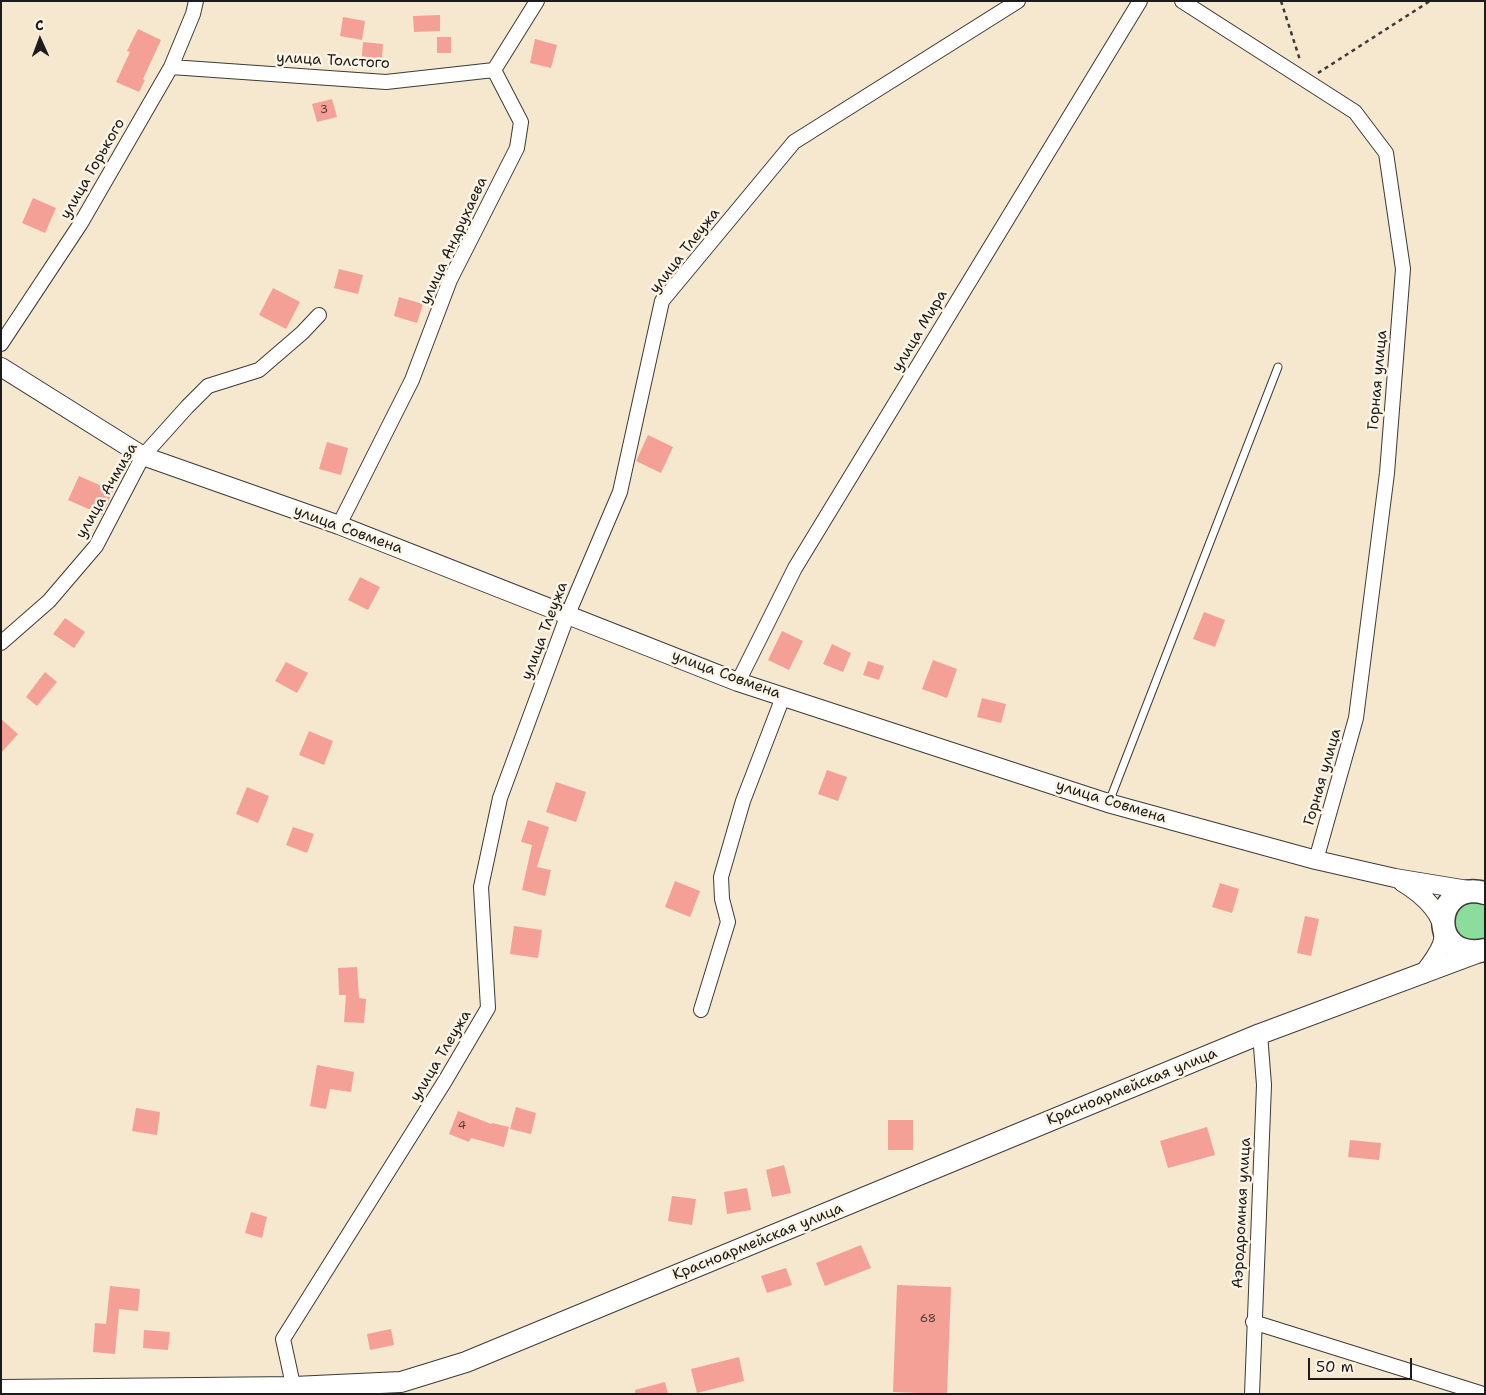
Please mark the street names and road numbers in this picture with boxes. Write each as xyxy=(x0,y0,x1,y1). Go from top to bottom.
street label: улица Толстого xyxy=(276,49,390,73)
street label: улица Горького xyxy=(57,116,129,222)
street label: улица Андрухаева xyxy=(416,174,492,308)
street label: улица Тлеужа xyxy=(646,205,724,297)
street label: улица Мира xyxy=(888,287,952,375)
street label: Горная улица xyxy=(1365,329,1391,431)
street label: улица Ачмиза xyxy=(72,440,142,542)
street label: улица Совмена xyxy=(291,502,405,558)
street label: улица Тлеужа xyxy=(518,579,572,683)
street label: улица Совмена xyxy=(669,647,783,703)
street label: Горная улица xyxy=(1301,726,1345,828)
street label: улица Совмена xyxy=(1054,777,1168,827)
street label: улица Тлеужа xyxy=(407,1007,475,1105)
street label: Красноармейская улица xyxy=(1044,1044,1220,1130)
street label: Аэродромная улица xyxy=(1229,1137,1255,1289)
street label: Красноармейская улица xyxy=(670,1199,846,1285)

